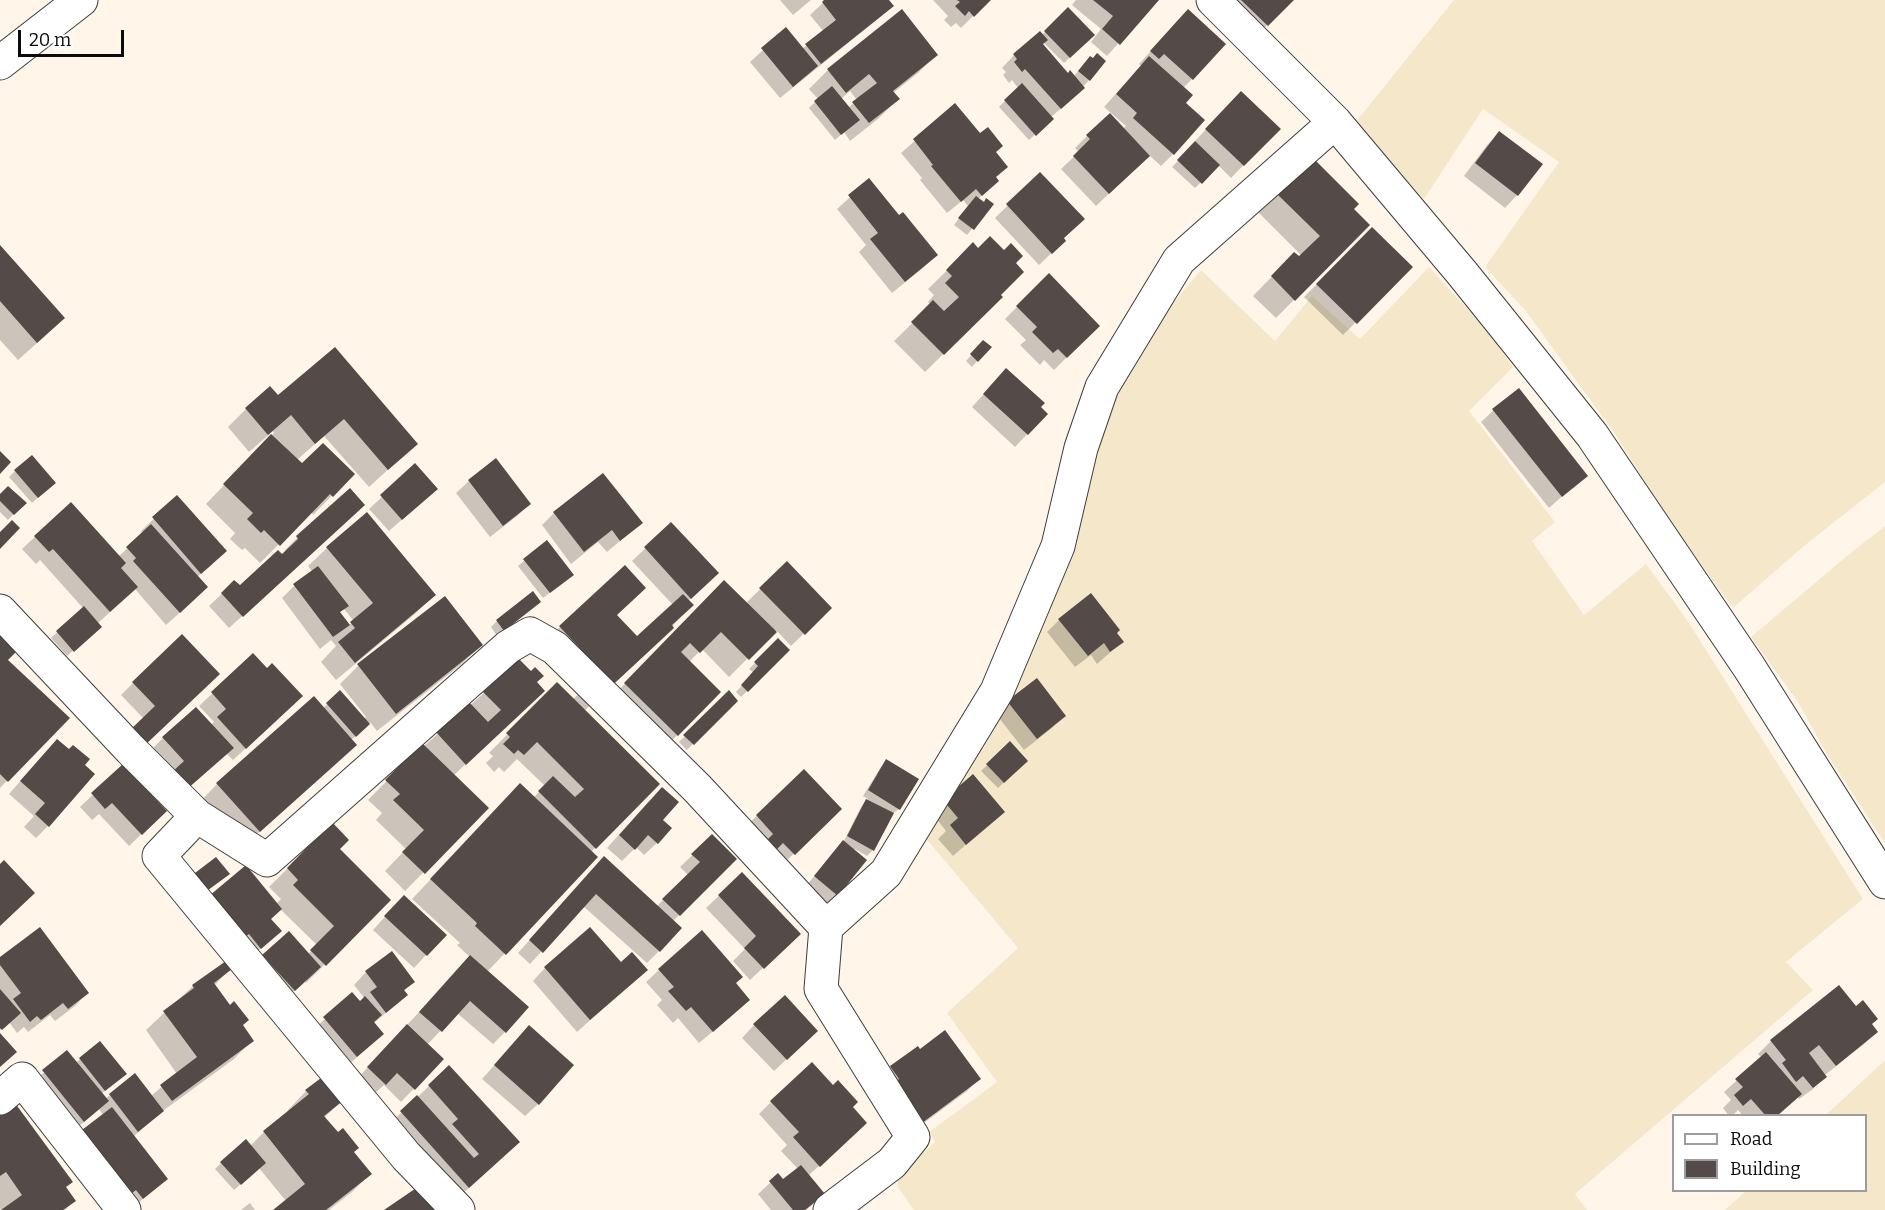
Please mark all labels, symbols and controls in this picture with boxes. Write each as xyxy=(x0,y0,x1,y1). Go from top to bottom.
scale bar xyxy=(21,18,128,56)
text: 20 m xyxy=(29,29,71,51)
legend xyxy=(1672,1114,1867,1192)
text: Road xyxy=(1730,1128,1772,1150)
text: Building xyxy=(1730,1158,1801,1180)

